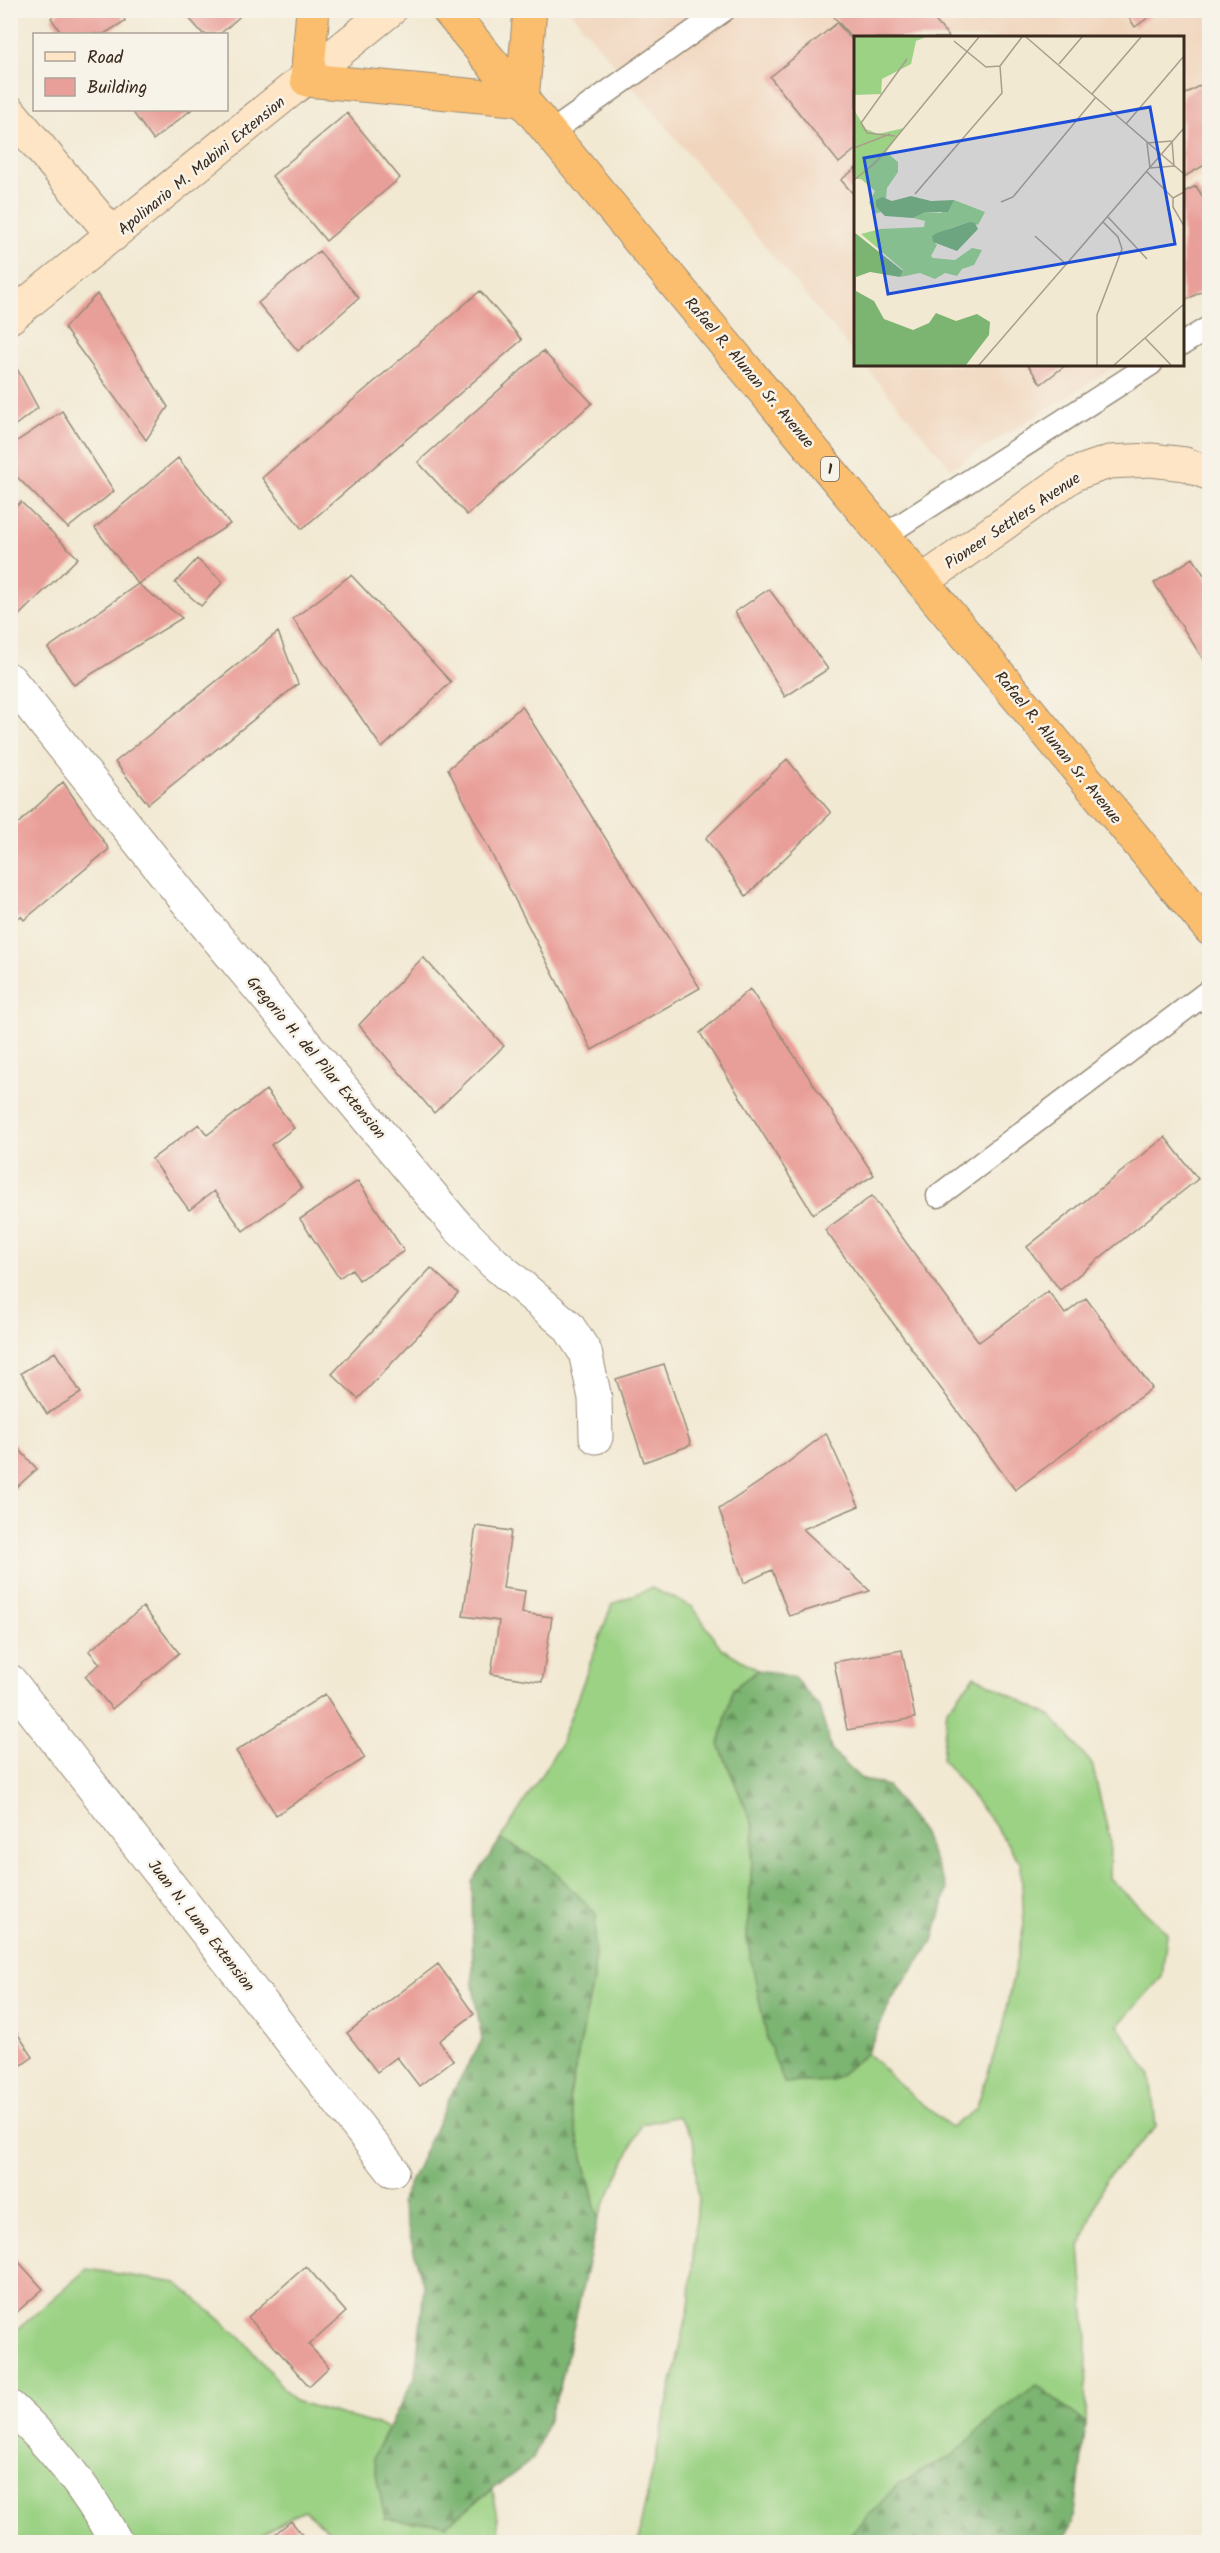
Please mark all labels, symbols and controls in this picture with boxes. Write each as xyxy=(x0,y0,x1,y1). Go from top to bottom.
legend xyxy=(33,33,228,111)
inset map xyxy=(854,36,1184,366)
text: Road xyxy=(87,44,124,73)
text: Building xyxy=(87,74,147,103)
street label: Apolinario M. Mabini Extension xyxy=(113,91,291,242)
street label: Rafael R. Alunan Sr. Avenue xyxy=(678,292,820,454)
road number: 1 xyxy=(821,457,839,481)
street label: Pioneer Settlers Avenue xyxy=(940,466,1086,576)
street label: Rafael R. Alunan Sr. Avenue xyxy=(988,666,1128,830)
street label: Gregorio H. del Pilar Extension xyxy=(240,971,392,1145)
street label: Juan N. Luna Extension xyxy=(141,1854,261,1997)

